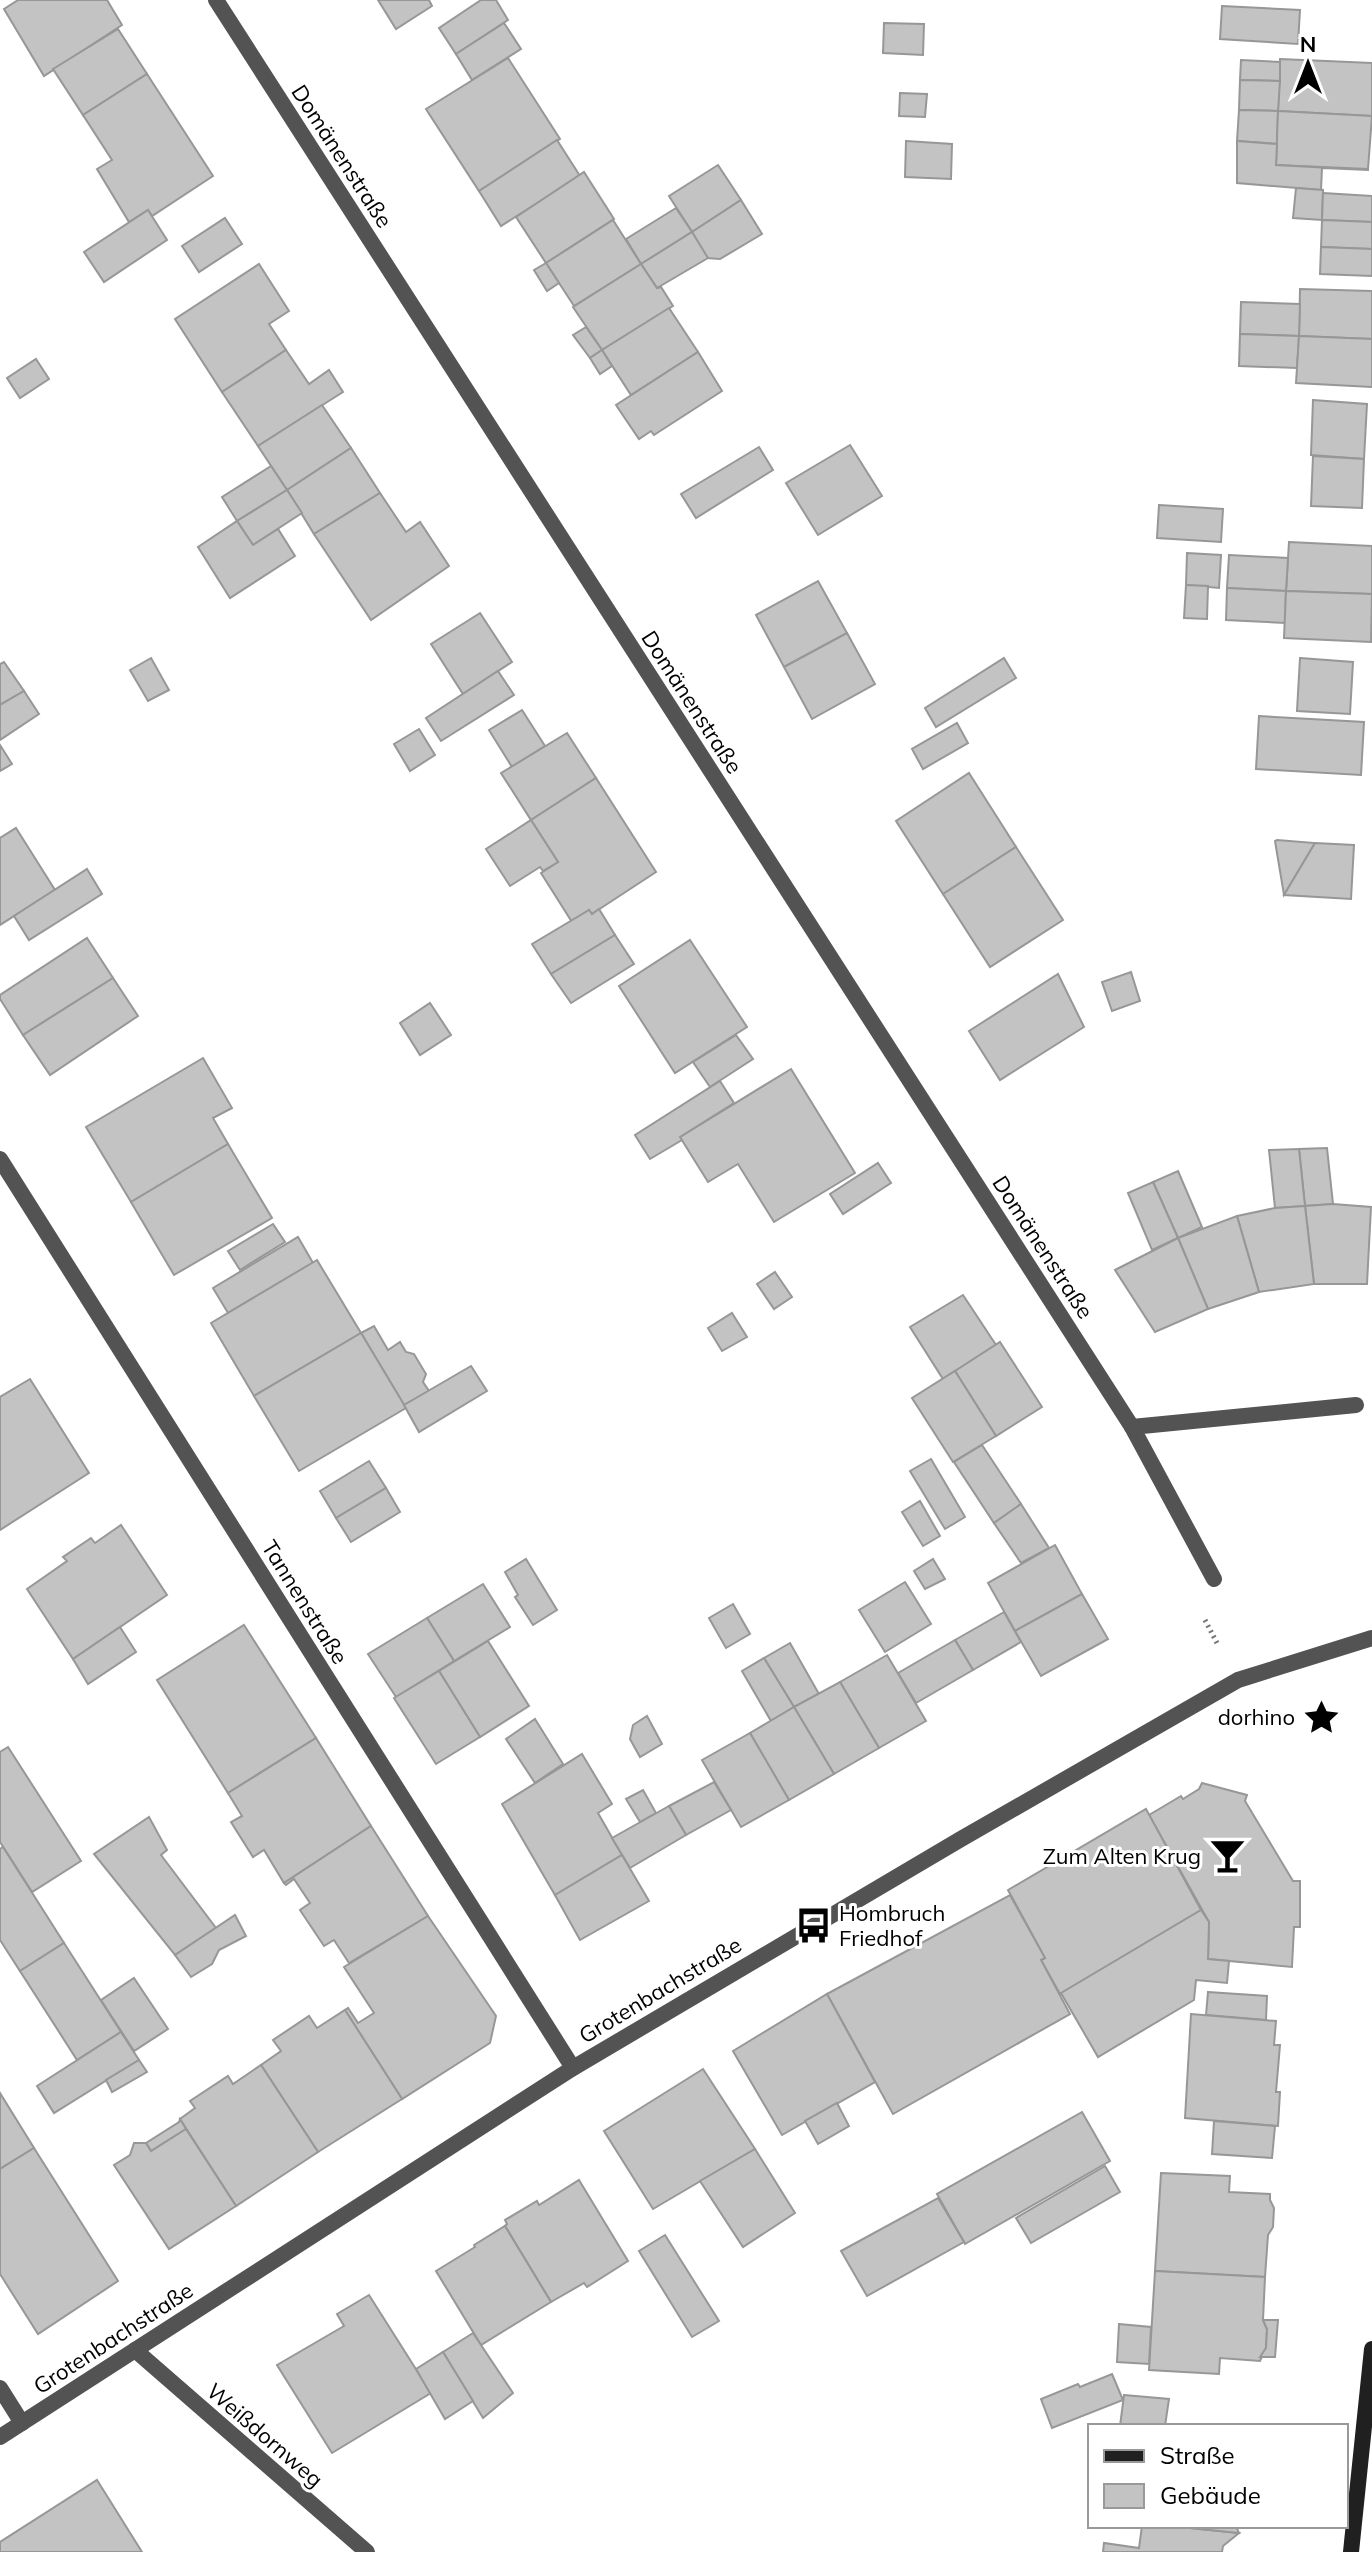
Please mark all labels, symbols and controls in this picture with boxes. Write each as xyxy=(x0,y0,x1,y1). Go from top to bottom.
north arrow xyxy=(1268,24,1348,104)
text: N xyxy=(1300,30,1316,58)
street label: Domänenstraße xyxy=(285,79,399,233)
street label: Domänenstraße xyxy=(635,625,749,779)
street label: Domänenstraße xyxy=(986,1170,1100,1324)
street label: Tannenstraße xyxy=(256,1535,354,1669)
place icon: dorhino xyxy=(1302,1698,1340,1736)
place label: dorhino xyxy=(1218,1703,1295,1731)
bar icon: Zum Alten Krug xyxy=(1208,1837,1246,1875)
place label: Zum Alten Krug xyxy=(1043,1842,1201,1870)
place label: Hombruch Friedhof xyxy=(839,1899,945,1952)
bus stop icon: Hombruch Friedhof xyxy=(794,1907,832,1945)
street label: Grotenbachstraße xyxy=(574,1930,746,2050)
street label: Grotenbachstraße xyxy=(28,2276,198,2400)
street label: Weißdornweg xyxy=(201,2377,329,2493)
legend xyxy=(1088,2424,1348,2528)
text: Straße xyxy=(1160,2440,1235,2470)
text: Gebäude xyxy=(1160,2480,1261,2510)

